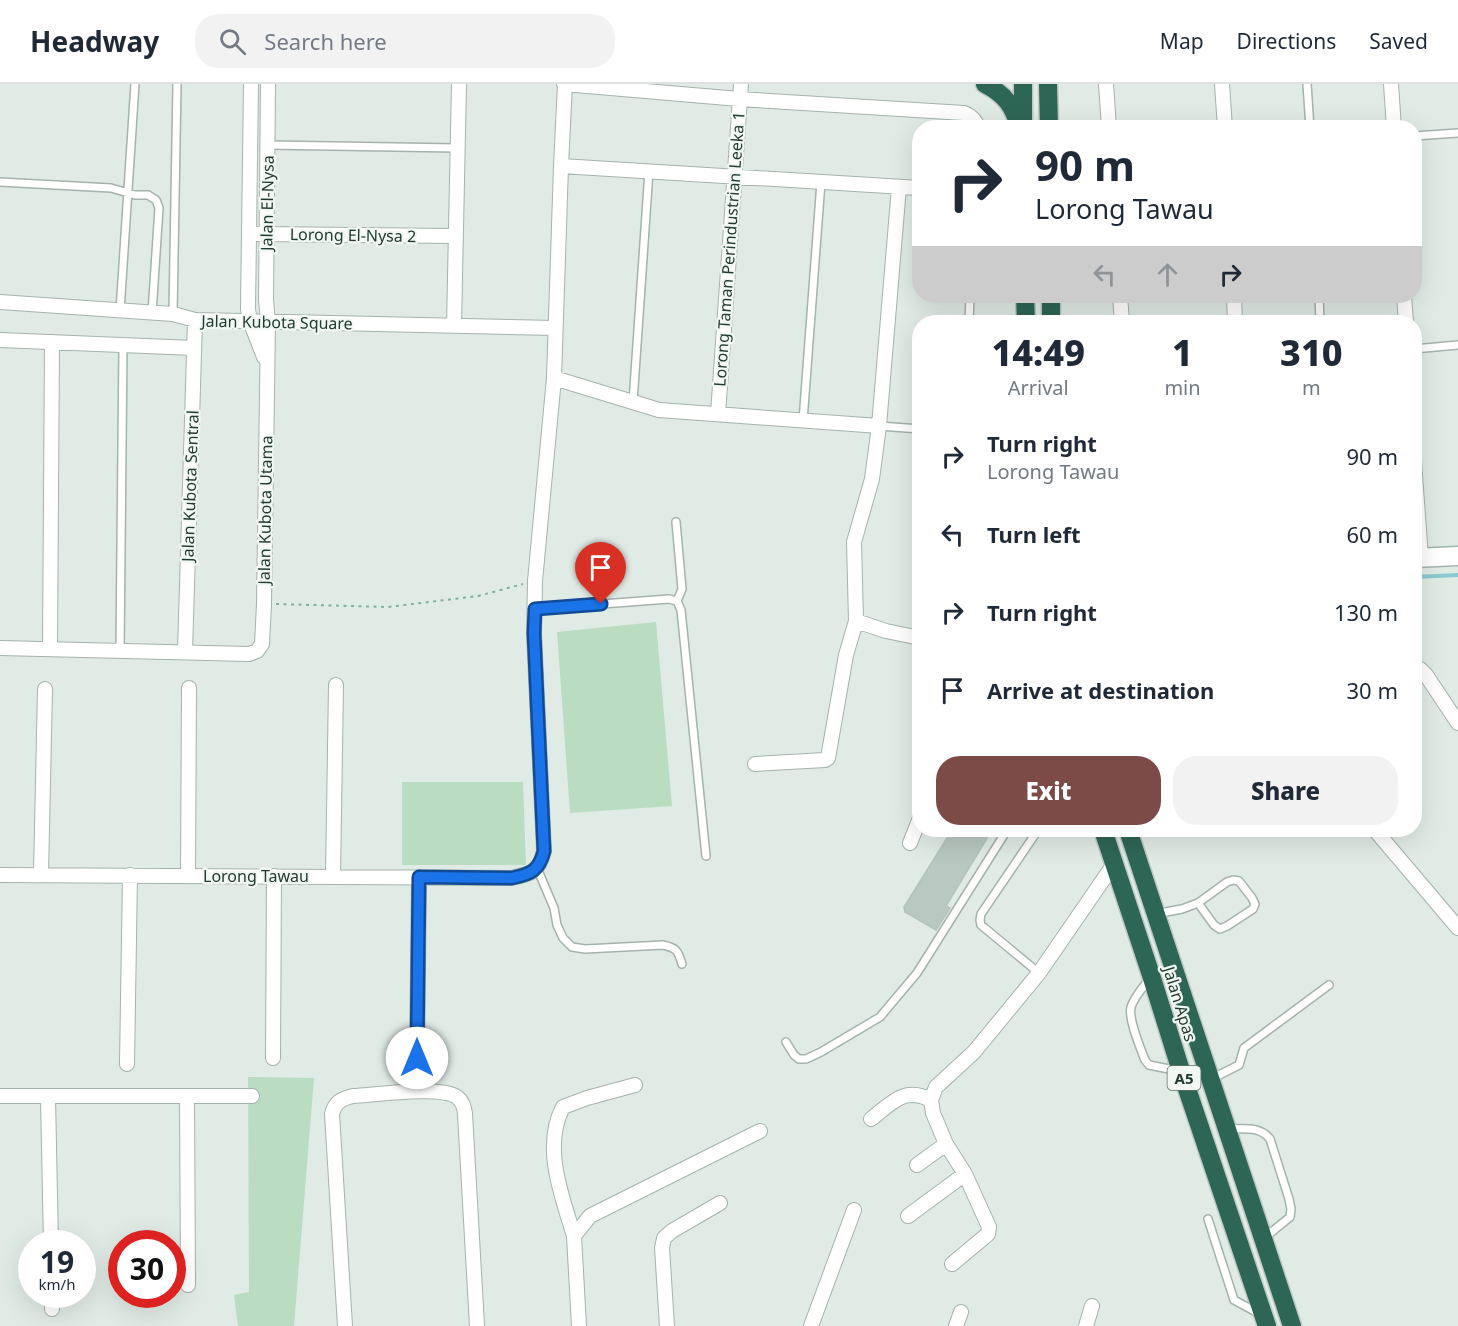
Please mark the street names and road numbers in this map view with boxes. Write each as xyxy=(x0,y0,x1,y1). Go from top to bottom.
street label: Lorong Taman Perindustrian Leeka 1 xyxy=(708,111,750,387)
street label: Jalan El-Nysa xyxy=(255,155,279,253)
street label: Lorong El-Nysa 2 xyxy=(290,223,416,247)
street label: Jalan Kubota Square xyxy=(199,310,353,334)
street label: Jalan Kubota Sentral xyxy=(176,410,204,564)
street label: Jalan Kubota Utama xyxy=(253,435,277,587)
street label: Lorong Tawau xyxy=(203,865,309,887)
street label: Jalan Apas xyxy=(1158,962,1202,1044)
road number: A5 xyxy=(1168,1066,1200,1090)

